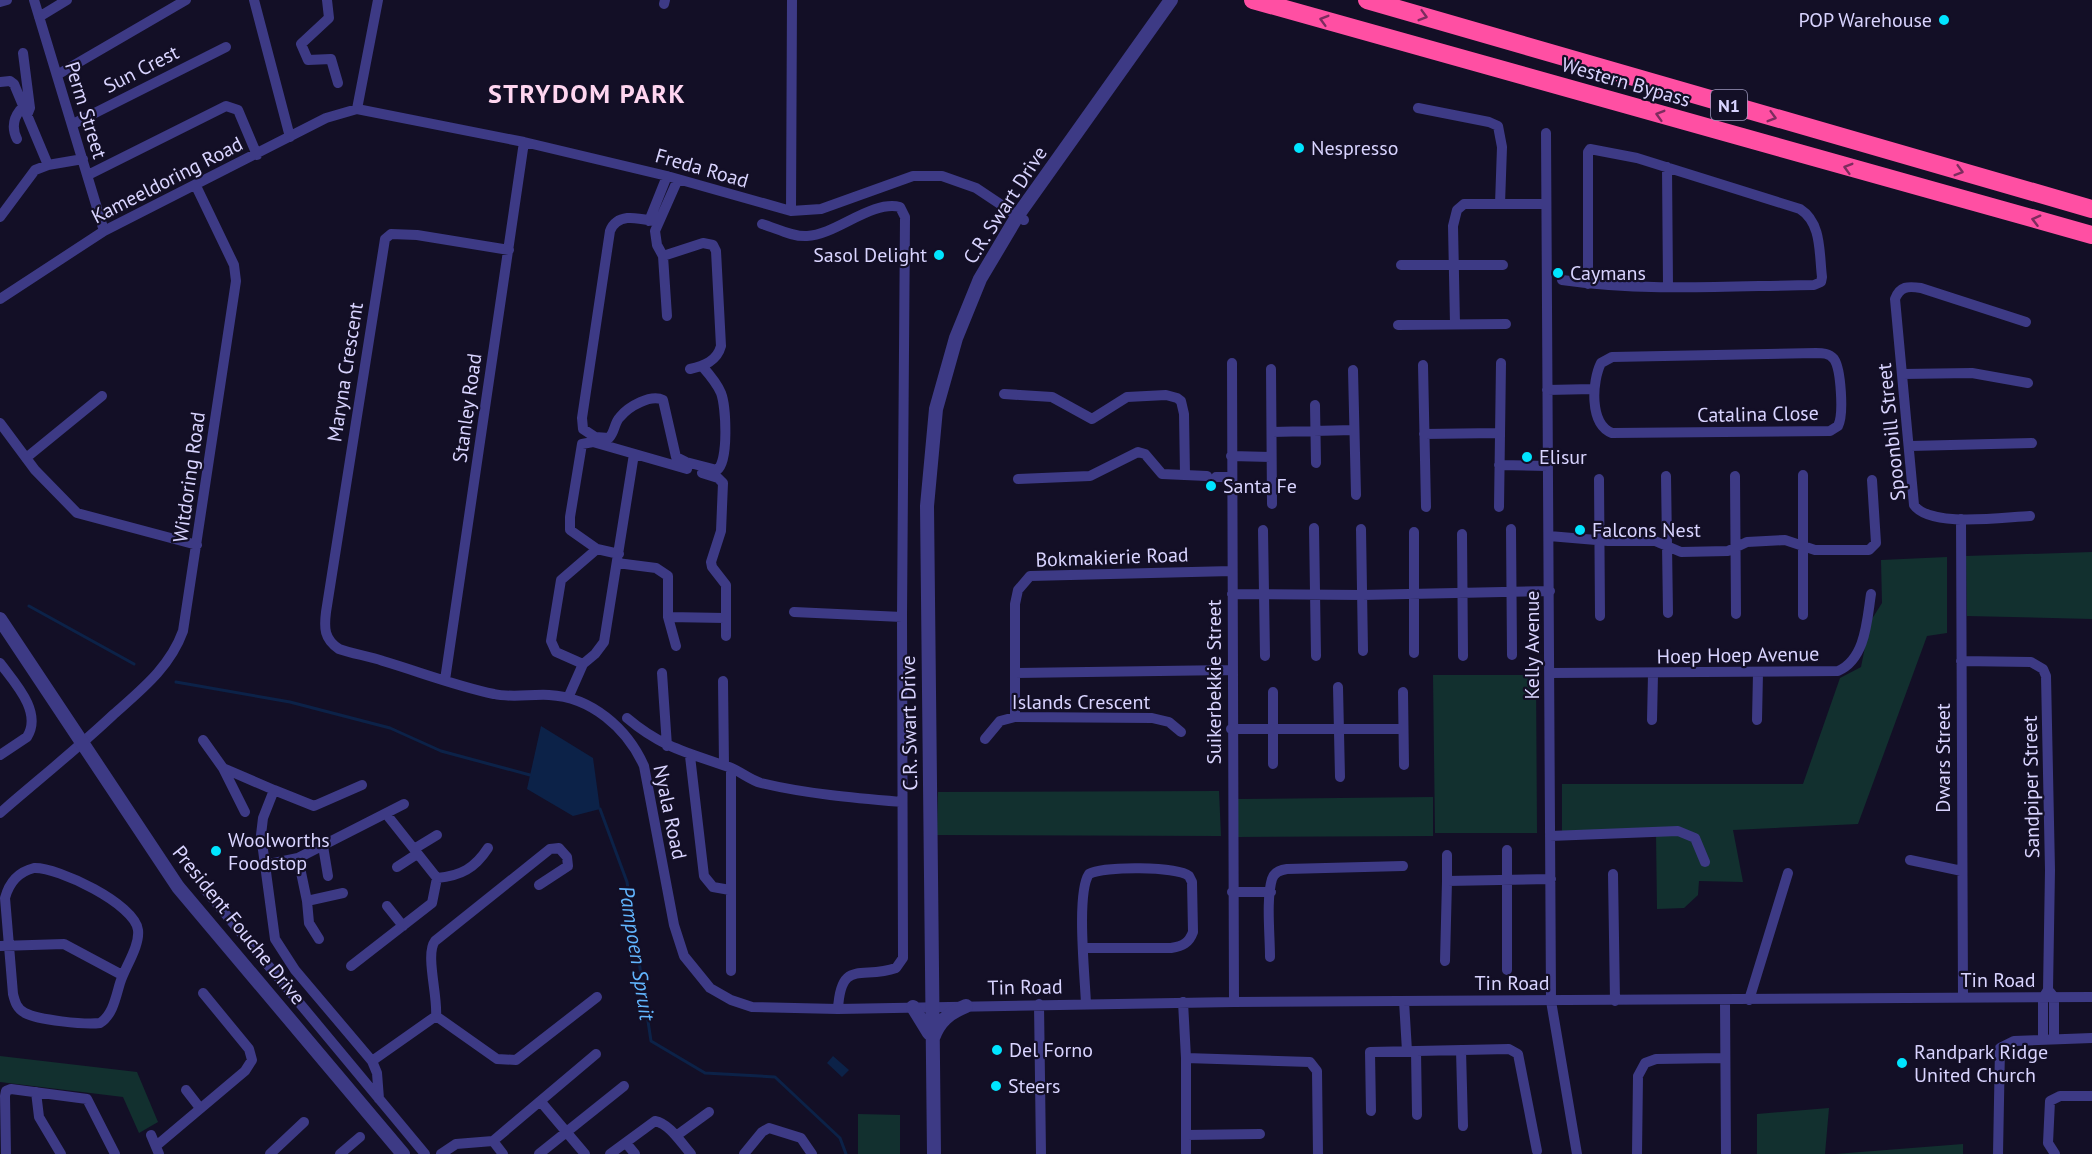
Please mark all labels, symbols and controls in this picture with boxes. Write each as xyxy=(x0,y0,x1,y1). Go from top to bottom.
place label: POP Warehouse xyxy=(1799,7,1932,33)
one-way arrow xyxy=(1417,9,1428,21)
marker: POP Warehouse xyxy=(1937,13,1951,27)
one-way arrow xyxy=(1320,15,1330,28)
street label: Sun Crest xyxy=(99,39,183,99)
street label: Western Bypass xyxy=(1559,51,1693,113)
street label: Perm Street xyxy=(59,58,113,162)
district label: STRYDOM PARK xyxy=(488,77,686,110)
road number: N1 xyxy=(1711,90,1747,120)
one-way arrow xyxy=(1655,110,1666,122)
one-way arrow xyxy=(1766,110,1776,122)
street label: Kameeldoring Road xyxy=(87,131,247,229)
place label: Nespresso xyxy=(1311,135,1398,161)
street label: C.R. Swart Drive xyxy=(957,141,1053,269)
marker: Nespresso xyxy=(1292,141,1306,155)
street label: Freda Road xyxy=(652,142,752,194)
one-way arrow xyxy=(1843,162,1853,175)
one-way arrow xyxy=(1953,164,1964,176)
one-way arrow xyxy=(2031,214,2041,227)
place label: Sasol Delight xyxy=(813,242,927,268)
marker: Sasol Delight xyxy=(932,248,946,262)
place label: Caymans xyxy=(1570,260,1646,286)
marker: Caymans xyxy=(1551,266,1565,280)
street label: Maryna Crescent xyxy=(321,300,369,444)
street label: Stanley Road xyxy=(446,352,488,464)
street label: Spoonbill Street xyxy=(1871,362,1911,502)
street label: Catalina Close xyxy=(1697,400,1819,428)
street label: Witdoring Road xyxy=(167,410,211,544)
place label: Elisur xyxy=(1539,444,1587,470)
marker: Elisur xyxy=(1520,450,1534,464)
place label: Santa Fe xyxy=(1223,473,1297,499)
marker: Santa Fe xyxy=(1204,479,1218,493)
place label: Falcons Nest xyxy=(1592,517,1701,543)
marker: Falcons Nest xyxy=(1573,523,1587,537)
street label: Bokmakierie Road xyxy=(1035,541,1189,573)
street label: Kelly Avenue xyxy=(1519,591,1545,699)
street label: Suikerbekkie Street xyxy=(1201,599,1227,765)
street label: Hoep Hoep Avenue xyxy=(1656,641,1820,669)
street label: C.R. Swart Drive xyxy=(895,655,923,791)
street label: Islands Crescent xyxy=(1012,689,1150,715)
street label: Dwars Street xyxy=(1930,703,1956,813)
street label: Sandpiper Street xyxy=(2017,715,2045,859)
street label: Nyala Road xyxy=(647,762,693,862)
place label: Woolworths Foodstop xyxy=(228,827,330,876)
street label: President Fouche Drive xyxy=(167,840,311,1010)
marker: Woolworths Foodstop xyxy=(209,844,223,858)
water label: Pampoen Spruit xyxy=(613,884,661,1024)
street label: Tin Road xyxy=(1960,967,2036,993)
street label: Tin Road xyxy=(1474,970,1550,996)
street label: Tin Road xyxy=(987,973,1063,1001)
place label: Del Forno xyxy=(1009,1037,1093,1063)
place label: Randpark Ridge United Church xyxy=(1914,1039,2048,1088)
marker: Del Forno xyxy=(990,1043,1004,1057)
marker: Randpark Ridge United Church xyxy=(1895,1056,1909,1070)
place label: Steers xyxy=(1008,1073,1061,1099)
marker: Steers xyxy=(989,1079,1003,1093)

